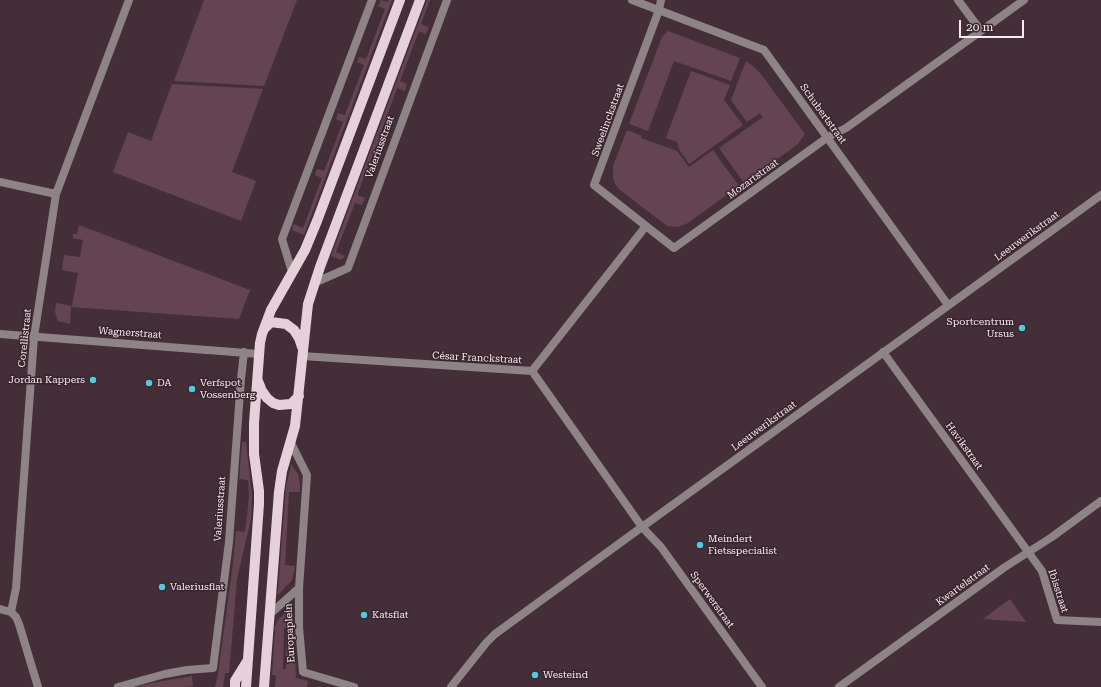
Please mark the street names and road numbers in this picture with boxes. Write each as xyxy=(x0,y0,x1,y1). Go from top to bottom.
street label: Sweelinckstraat xyxy=(589,82,627,158)
street label: Schubertstraat xyxy=(797,82,849,146)
street label: Valeriusstraat xyxy=(363,114,397,180)
street label: Mozartstraat xyxy=(725,156,781,202)
street label: Leeuwerikstraat xyxy=(992,208,1062,264)
street label: Corellistraat xyxy=(16,308,34,368)
street label: Wagnerstraat xyxy=(98,325,162,341)
street label: César Franckstraat xyxy=(432,350,522,366)
street label: Leeuwerikstraat xyxy=(729,398,799,454)
street label: Havikstraat xyxy=(943,420,985,472)
street label: Valeriusstraat xyxy=(212,476,228,542)
street label: Kwartelstraat xyxy=(934,561,992,609)
street label: Ibisstraat xyxy=(1045,568,1071,614)
street label: Sperwerstraat xyxy=(687,569,737,631)
street label: Europaplein xyxy=(282,603,298,663)

